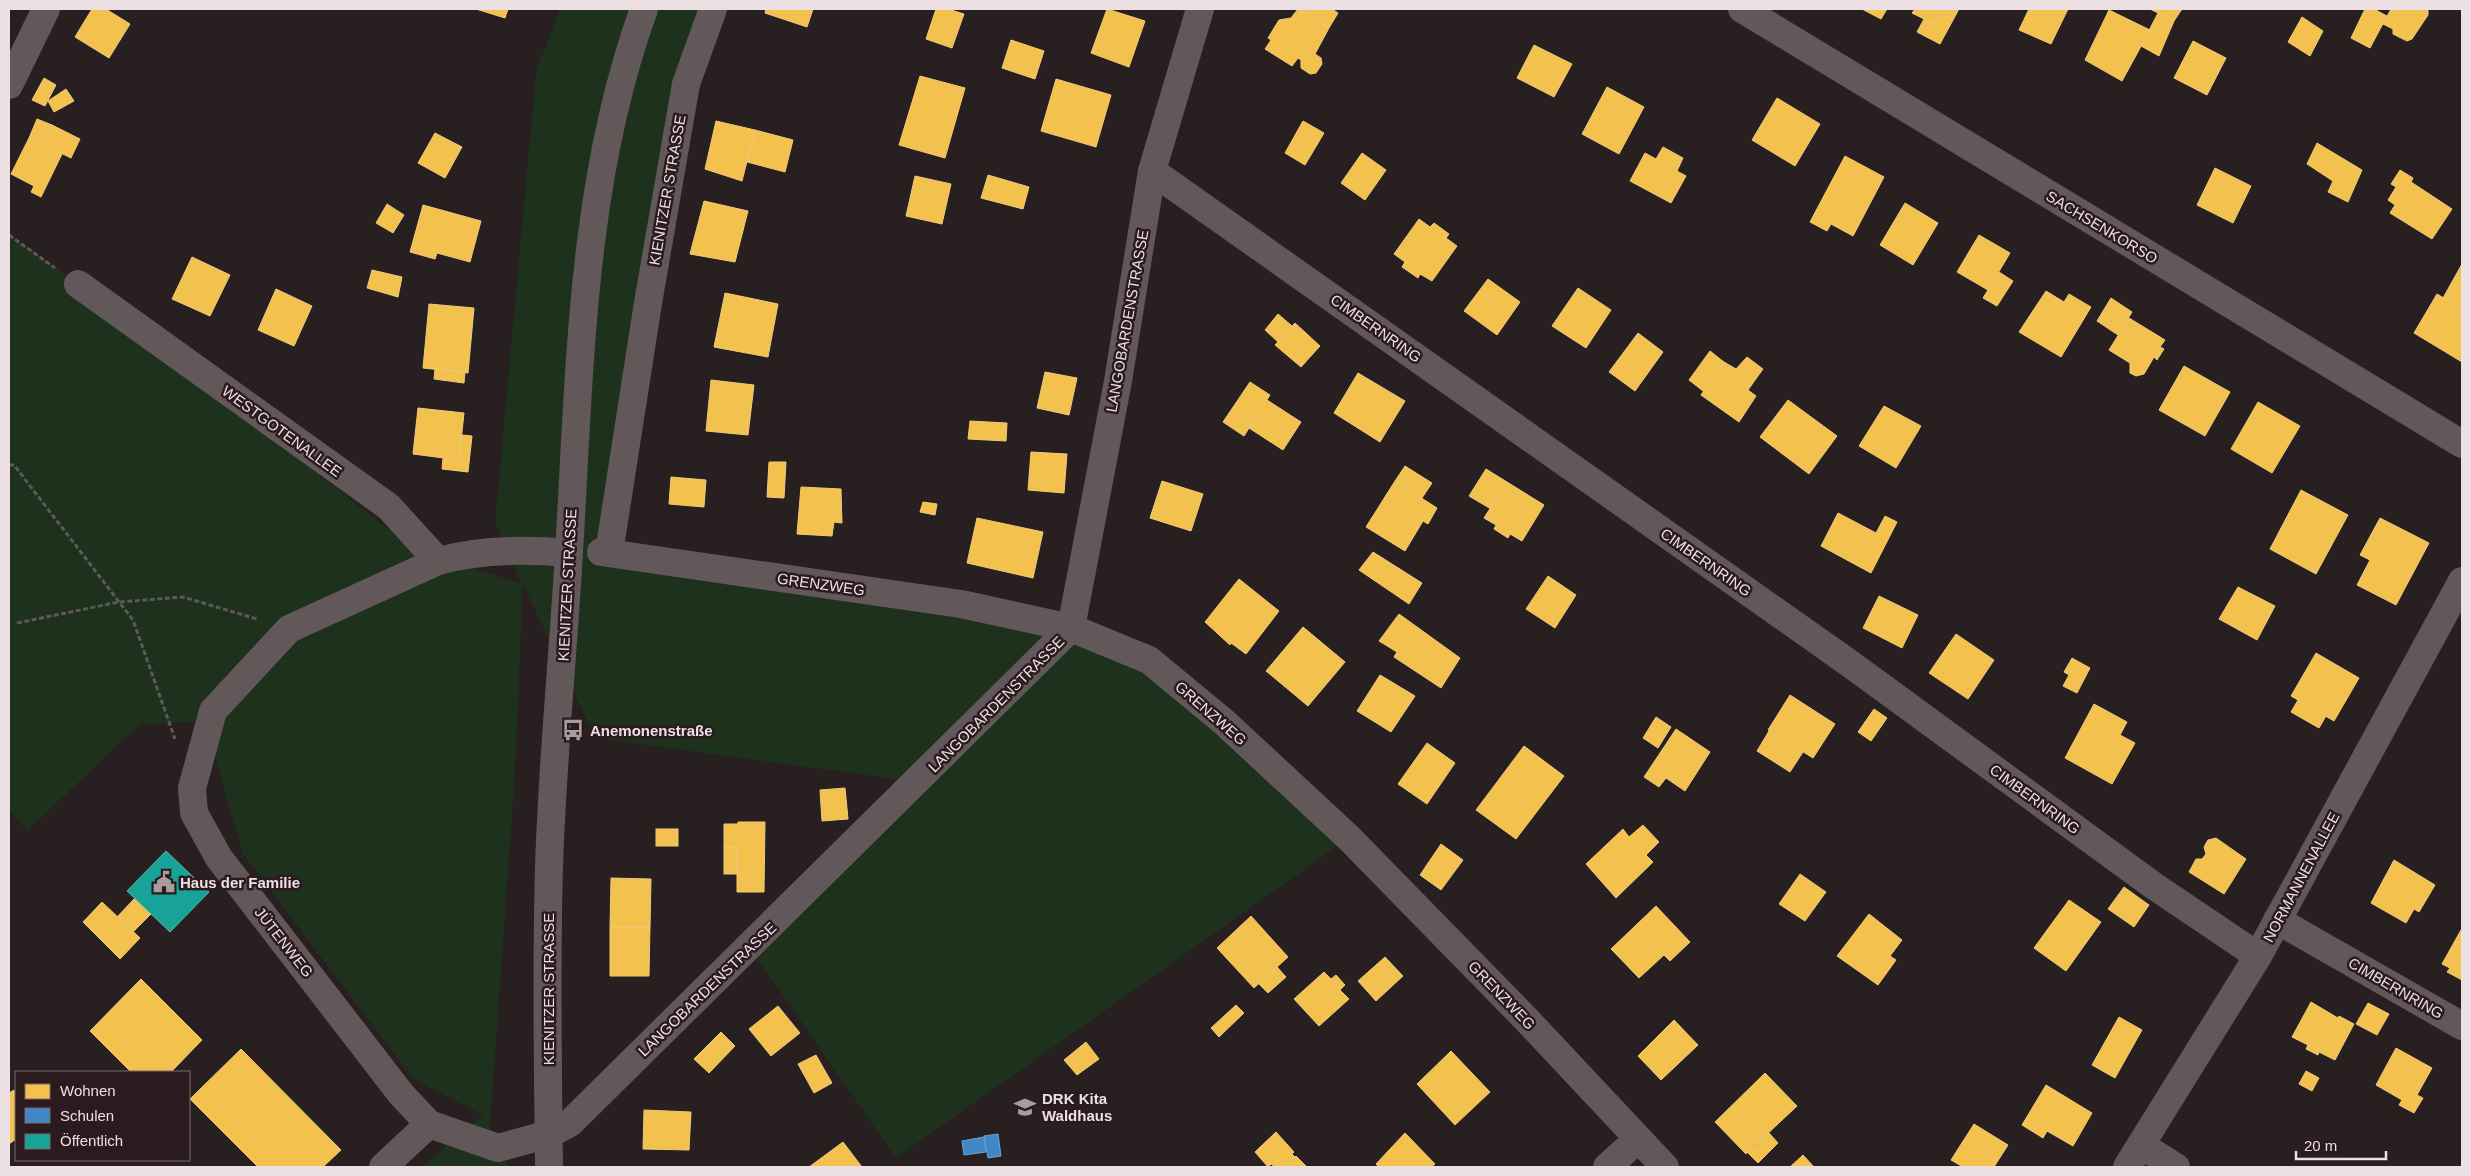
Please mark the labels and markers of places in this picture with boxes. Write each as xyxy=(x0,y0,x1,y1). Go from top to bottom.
bus stop icon: Anemonenstraße xyxy=(560,717,586,743)
place label: Anemonenstraße xyxy=(590,722,713,739)
public building icon: Haus der Familie xyxy=(151,869,177,895)
place label: Haus der Familie xyxy=(180,874,300,891)
place label: DRK Kita Waldhaus xyxy=(1042,1090,1112,1124)
school or university icon: DRK Kita Waldhaus xyxy=(1012,1094,1038,1120)

